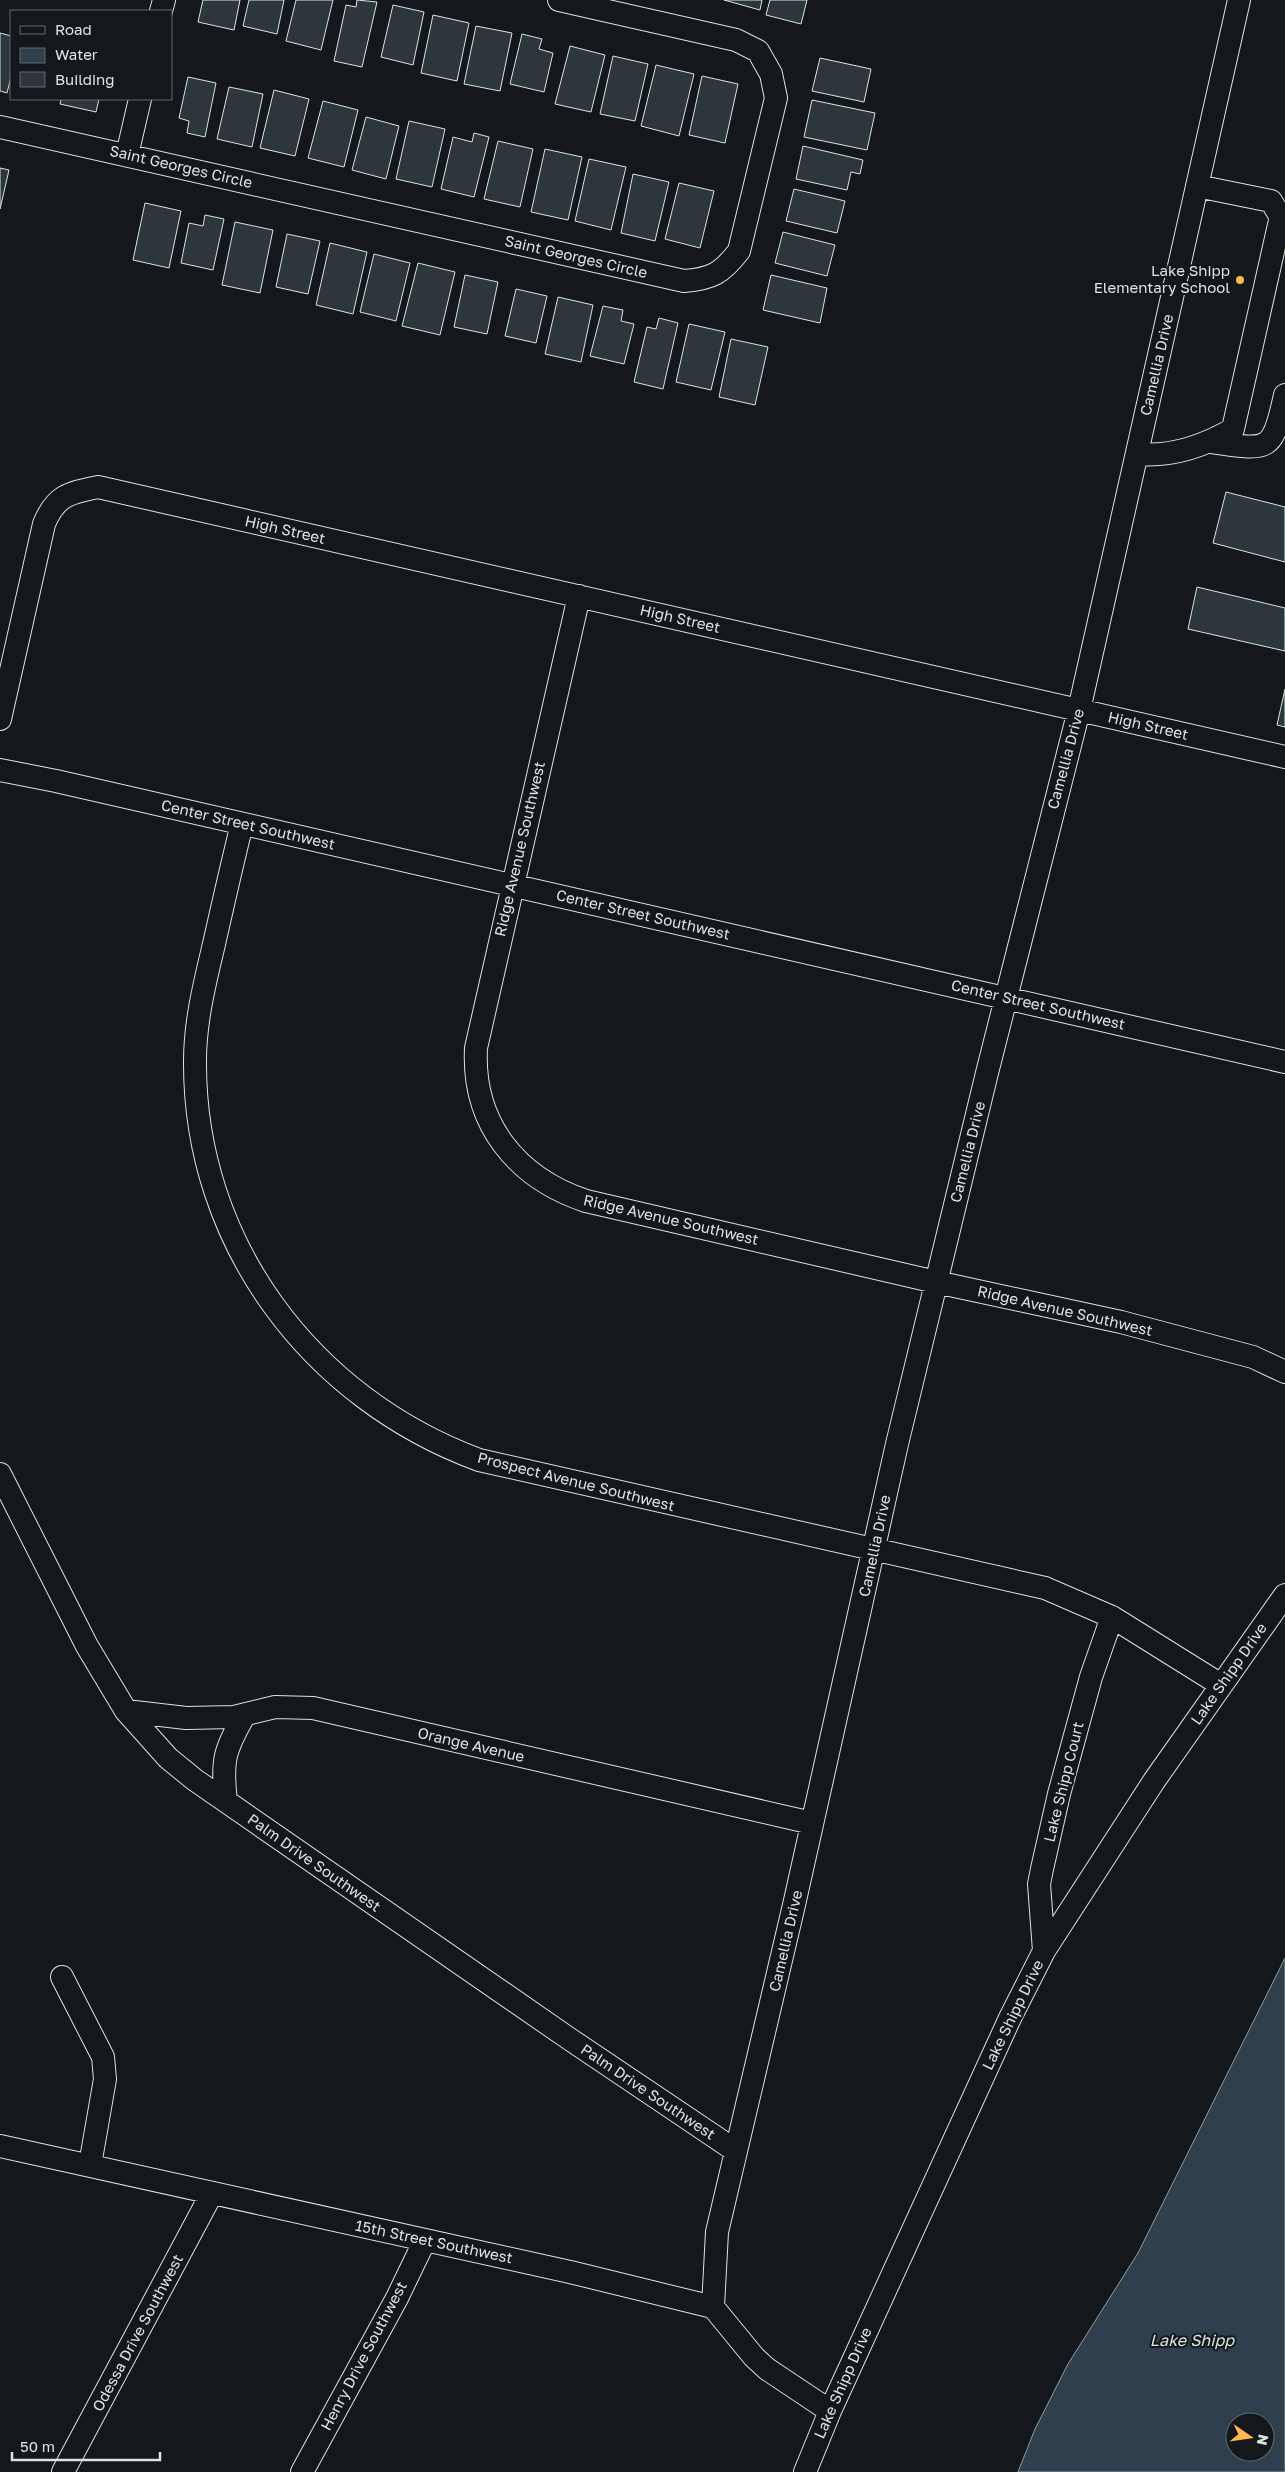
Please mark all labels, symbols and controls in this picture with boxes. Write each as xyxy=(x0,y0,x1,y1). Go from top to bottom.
legend xyxy=(10,10,172,100)
text: Road xyxy=(55,20,92,38)
text: Water xyxy=(55,45,98,63)
text: Building xyxy=(55,70,115,88)
street label: Saint Georges Circle xyxy=(108,141,255,191)
street label: Saint Georges Circle xyxy=(503,231,650,281)
place label: Lake Shipp Elementary School xyxy=(1094,261,1230,296)
marker: Lake Shipp Elementary School xyxy=(1234,274,1246,286)
street label: Camellia Drive xyxy=(1136,312,1177,417)
street label: High Street xyxy=(243,511,327,547)
street label: High Street xyxy=(638,600,722,636)
street label: Camellia Drive xyxy=(1043,706,1087,811)
street label: High Street xyxy=(1106,707,1190,743)
street label: Ridge Avenue Southwest xyxy=(490,759,548,938)
street label: Center Street Southwest xyxy=(160,795,337,853)
street label: Center Street Southwest xyxy=(555,885,732,943)
street label: Center Street Southwest xyxy=(950,975,1127,1033)
street label: Camellia Drive xyxy=(946,1099,988,1204)
street label: Ridge Avenue Southwest xyxy=(582,1190,761,1248)
street label: Ridge Avenue Southwest xyxy=(976,1281,1155,1339)
street label: Prospect Avenue Southwest xyxy=(476,1448,677,1514)
street label: Camellia Drive xyxy=(854,1493,894,1598)
street label: Lake Shipp Drive xyxy=(1186,1619,1270,1728)
street label: Lake Shipp Court xyxy=(1039,1720,1087,1844)
street label: Orange Avenue xyxy=(416,1723,527,1765)
street label: Palm Drive Southwest xyxy=(245,1809,385,1915)
street label: Camellia Drive xyxy=(765,1888,806,1993)
street label: Lake Shipp Drive xyxy=(978,1956,1047,2072)
street label: Palm Drive Southwest xyxy=(578,2039,719,2143)
street label: 15th Street Southwest xyxy=(354,2216,515,2267)
street label: Odessa Drive Southwest xyxy=(88,2251,186,2414)
street label: Henry Drive Southwest xyxy=(316,2278,410,2433)
street label: Lake Shipp Drive xyxy=(809,2324,875,2441)
water label: Lake Shipp xyxy=(1150,2330,1235,2350)
north arrow xyxy=(1225,2412,1275,2462)
scale bar xyxy=(12,2430,160,2462)
text: N xyxy=(1254,2433,1273,2447)
text: 50 m xyxy=(20,2437,55,2455)

